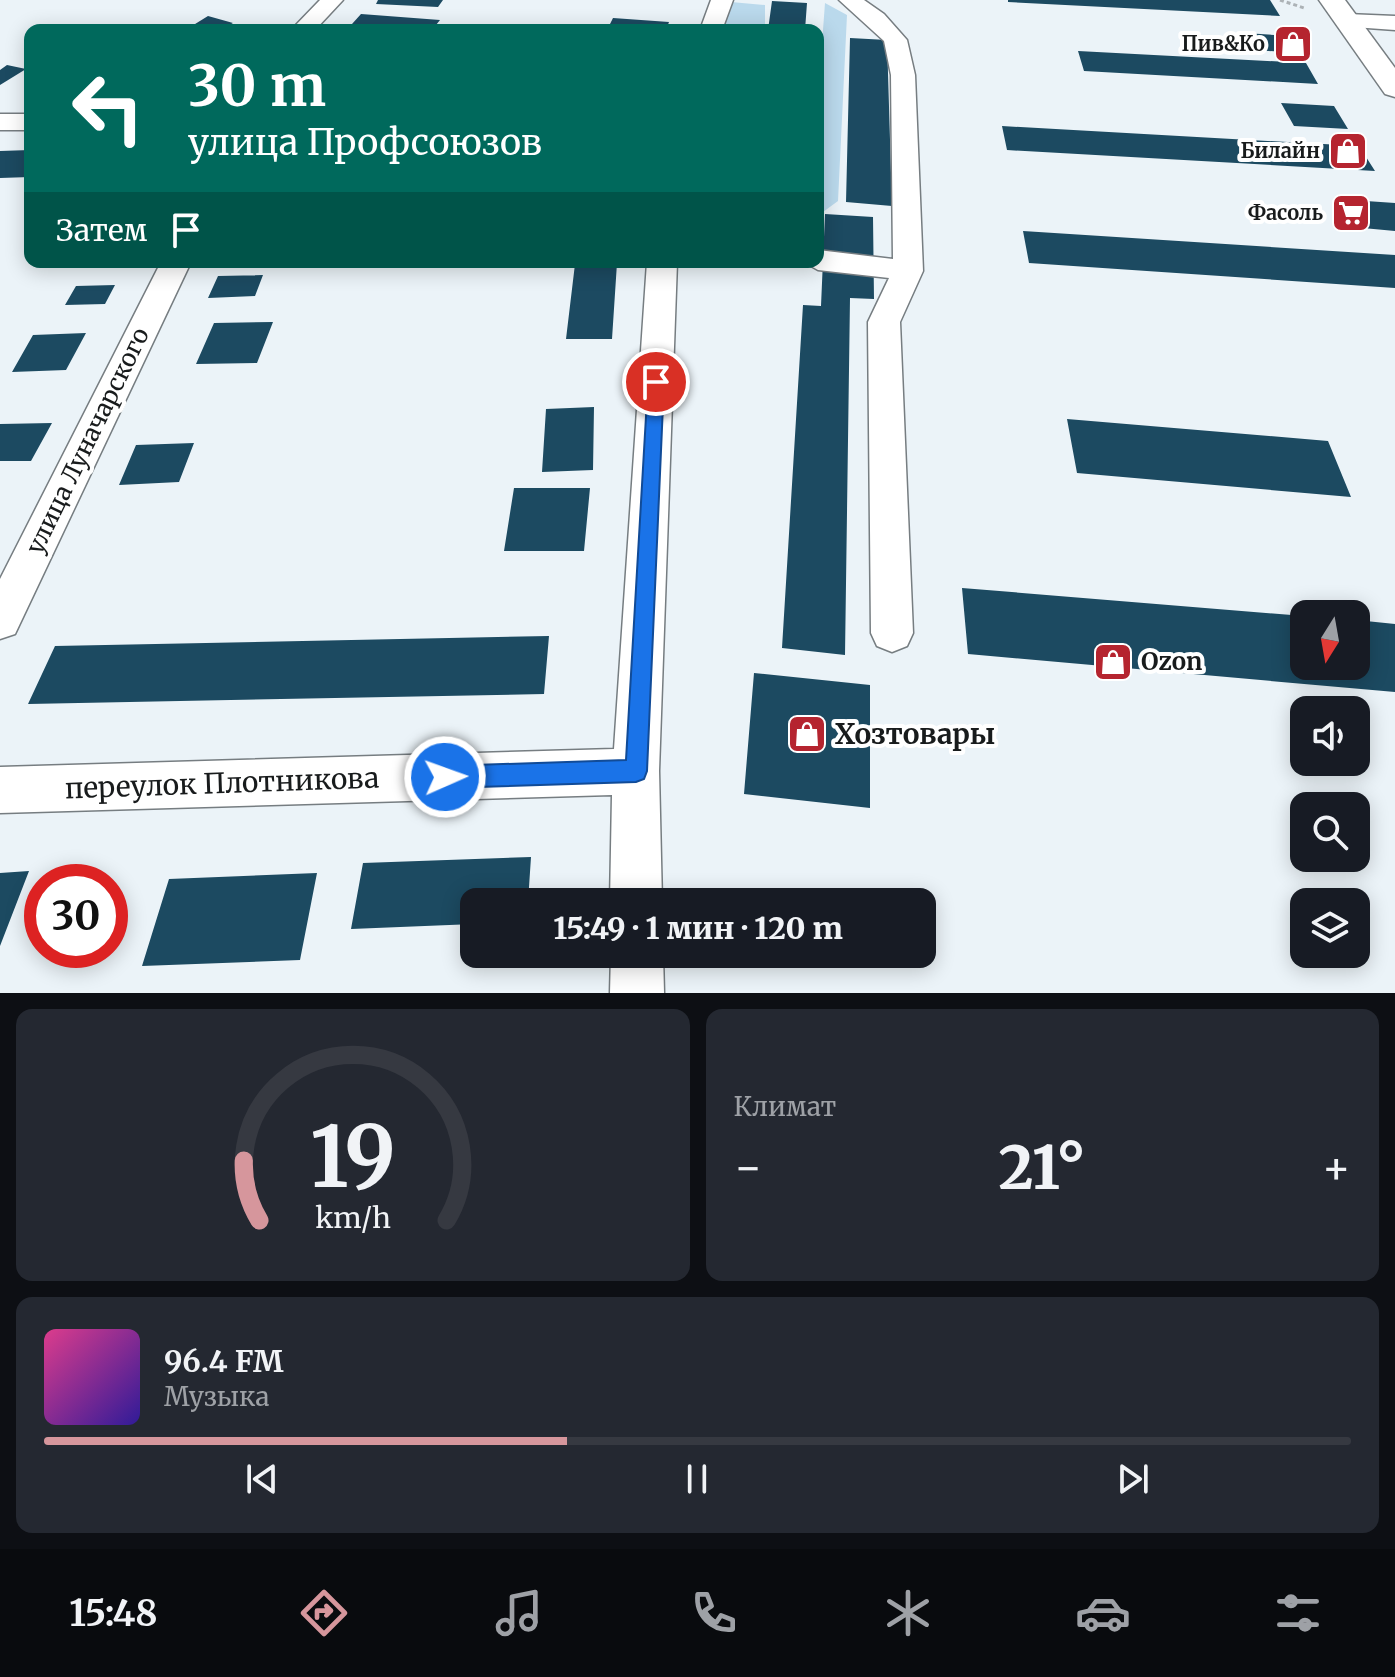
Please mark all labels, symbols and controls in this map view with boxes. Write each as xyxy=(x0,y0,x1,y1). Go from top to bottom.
shop icon: Пив&Ко xyxy=(1272,23,1314,65)
place label: Пив&Ко xyxy=(1182,31,1265,56)
text: 30 m xyxy=(188,51,326,121)
icon: left xyxy=(56,56,160,160)
text: улица Профсоюзов xyxy=(188,120,542,165)
shop icon: Билайн xyxy=(1327,130,1369,172)
place label: Билайн xyxy=(1240,138,1320,163)
supermarket icon: Фасоль xyxy=(1330,192,1372,234)
place label: Фасоль xyxy=(1248,200,1323,225)
icon: arrive xyxy=(164,208,208,252)
text: Затем xyxy=(56,211,148,249)
street label: улица Луначарского xyxy=(19,322,156,559)
pin xyxy=(622,348,690,416)
icon: arrive xyxy=(634,360,678,404)
north arrow xyxy=(1290,600,1370,680)
map controls xyxy=(1290,600,1370,968)
shop icon: Ozon xyxy=(1092,641,1134,683)
place label: Ozon xyxy=(1141,646,1202,677)
button: sound xyxy=(1290,696,1370,776)
shop icon: Хозтовары xyxy=(786,713,828,755)
place label: Хозтовары xyxy=(835,716,995,752)
position arrow xyxy=(403,735,487,819)
street label: переулок Плотникова xyxy=(64,760,380,806)
button: search xyxy=(1290,792,1370,872)
speed limit sign: 30 xyxy=(24,864,128,968)
button: layers xyxy=(1290,888,1370,968)
text: 15:49 · 1 мин · 120 m xyxy=(553,909,843,947)
text: Климат xyxy=(734,1090,836,1123)
text: 19 xyxy=(310,1105,396,1210)
text: 21° xyxy=(999,1130,1086,1205)
text: − xyxy=(734,1140,763,1195)
text: + xyxy=(1322,1140,1351,1195)
text: km/h xyxy=(315,1200,391,1236)
text: 96.4 FM xyxy=(164,1342,284,1380)
text: Музыка xyxy=(164,1380,269,1413)
icon: previous xyxy=(240,1457,284,1501)
icon: pause xyxy=(675,1457,719,1501)
icon: next xyxy=(1111,1457,1155,1501)
icon: directions xyxy=(296,1585,352,1641)
icon: music xyxy=(491,1585,547,1641)
icon: phone xyxy=(686,1585,742,1641)
icon: climate xyxy=(880,1585,936,1641)
icon: car xyxy=(1075,1585,1131,1641)
icon: filters xyxy=(1270,1585,1326,1641)
text: 15:48 xyxy=(69,1591,158,1636)

